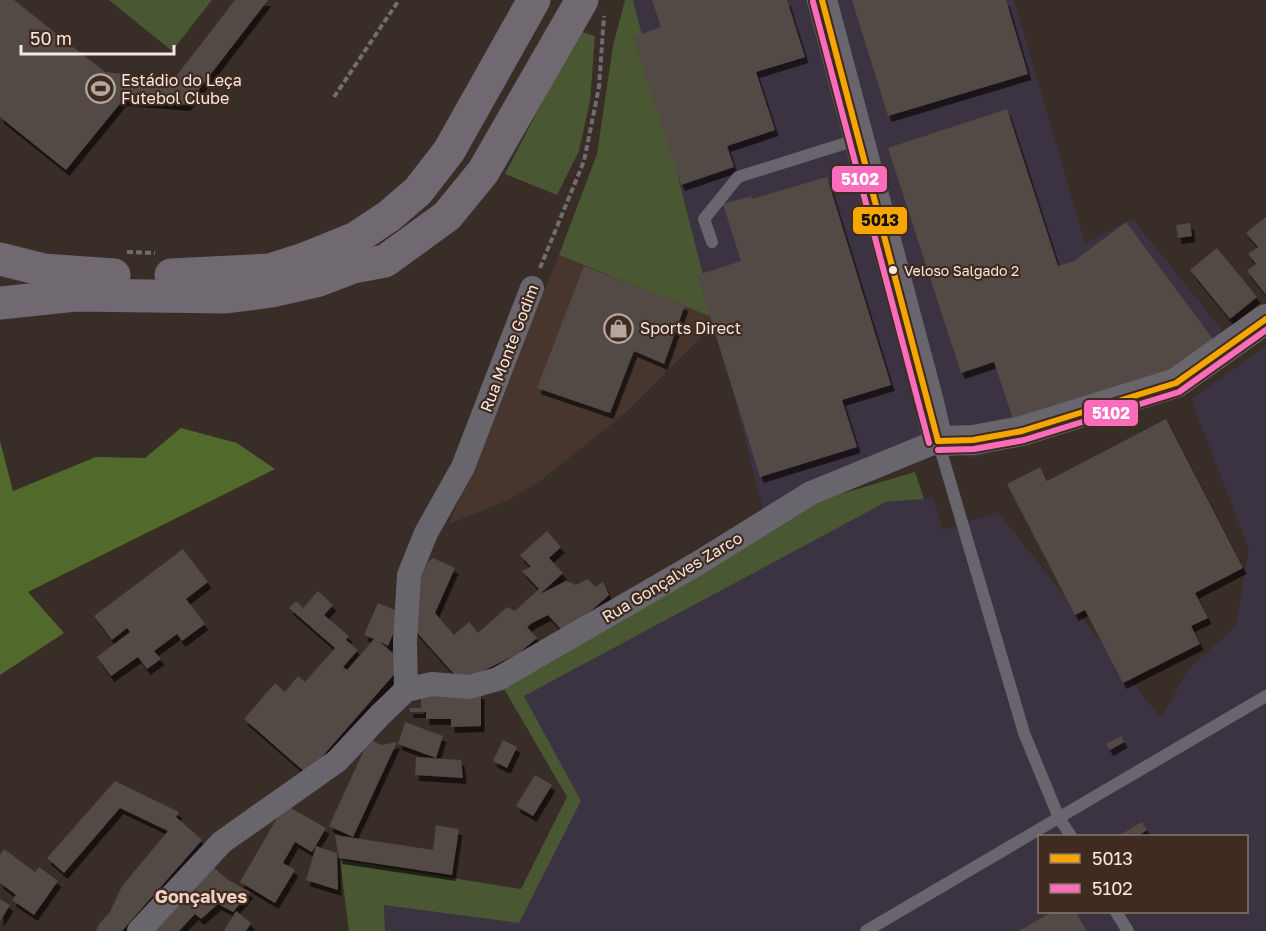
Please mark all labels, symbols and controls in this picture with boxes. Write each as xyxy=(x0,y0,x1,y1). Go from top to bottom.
scale bar xyxy=(21,18,174,56)
text: 50 m xyxy=(30,27,72,49)
place label: Estádio do Leça Futebol Clube xyxy=(121,70,242,108)
sports icon: Estádio do Leça Futebol Clube xyxy=(84,73,116,105)
line badge: 5102 xyxy=(831,165,888,193)
text: 5102 xyxy=(841,169,879,189)
line badge: 5013 xyxy=(852,206,908,235)
text: 5013 xyxy=(861,210,899,230)
place label: Veloso Salgado 2 xyxy=(904,262,1019,279)
marker: Veloso Salgado 2 xyxy=(887,264,899,276)
street label: Rua Monte Godim xyxy=(475,281,543,415)
shop icon: Sports Direct xyxy=(603,312,635,344)
place label: Sports Direct xyxy=(640,318,741,338)
line badge: 5102 xyxy=(1083,399,1139,427)
text: 5102 xyxy=(1092,403,1130,423)
street label: Rua Gonçalves Zarco xyxy=(598,527,746,627)
legend xyxy=(1038,835,1248,913)
text: 5013 xyxy=(1092,847,1133,869)
text: 5102 xyxy=(1092,877,1133,899)
district label: Gonçalves xyxy=(155,885,247,907)

